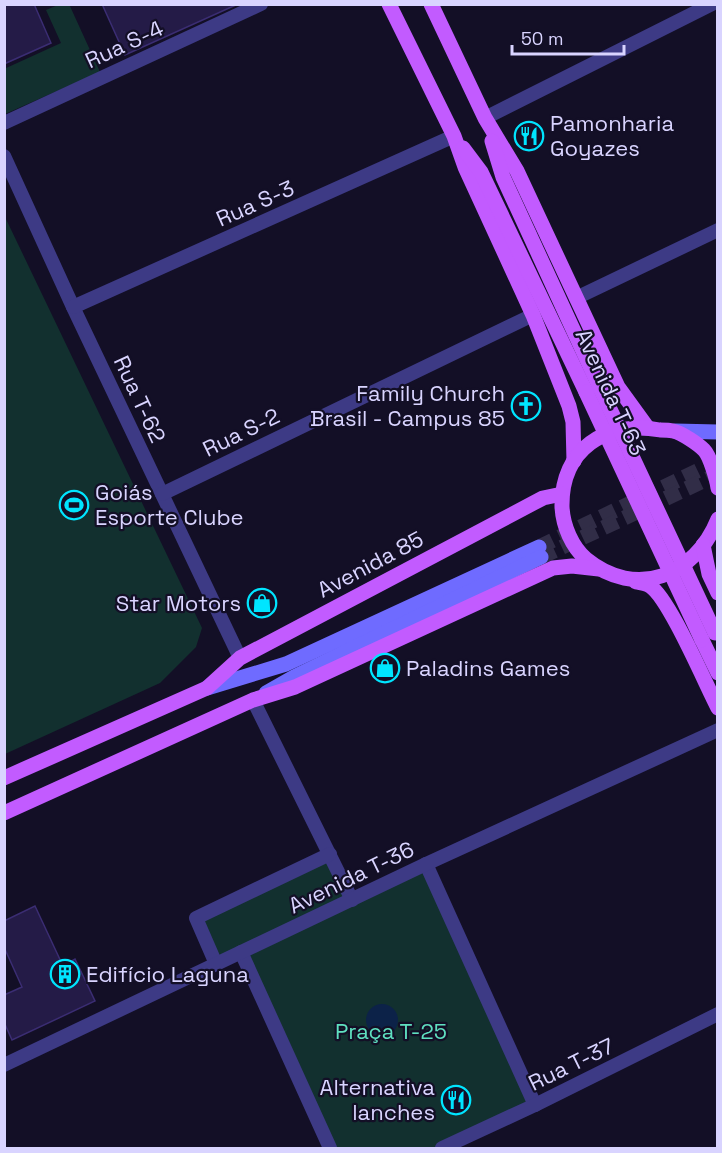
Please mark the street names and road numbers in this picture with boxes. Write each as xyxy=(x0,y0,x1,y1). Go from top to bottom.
street label: Rua S-4 xyxy=(81,14,168,74)
street label: Rua S-3 xyxy=(212,173,298,233)
street label: Avenida T-63 xyxy=(569,324,653,460)
street label: Rua T-62 xyxy=(108,351,172,447)
street label: Rua S-2 xyxy=(198,401,284,463)
street label: Avenida 85 xyxy=(312,524,428,604)
street label: Avenida T-36 xyxy=(283,834,419,920)
street label: Rua T-37 xyxy=(524,1031,618,1097)

